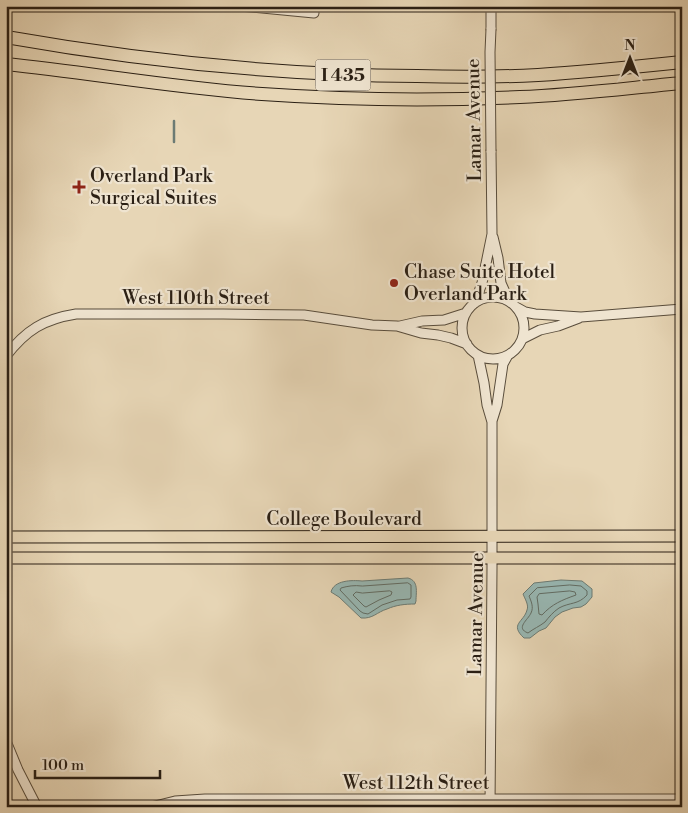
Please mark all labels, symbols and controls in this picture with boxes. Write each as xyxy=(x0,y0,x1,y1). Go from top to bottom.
north arrow xyxy=(606,32,656,82)
text: N xyxy=(624,37,636,55)
street label: Lamar Avenue xyxy=(461,58,487,182)
road number: I 435 xyxy=(316,60,370,90)
place label: Overland Park Surgical Suites xyxy=(90,164,217,210)
marker: Overland Park Surgical Suites xyxy=(72,180,86,194)
place label: Chase Suite Hotel Overland Park xyxy=(404,260,556,306)
marker: Chase Suite Hotel Overland Park xyxy=(388,277,400,289)
street label: West 110th Street xyxy=(121,286,270,310)
street label: College Boulevard xyxy=(266,507,422,531)
street label: Lamar Avenue xyxy=(463,552,489,676)
scale bar xyxy=(35,748,160,780)
text: 100 m xyxy=(42,756,84,775)
street label: West 112th Street xyxy=(342,771,490,795)

